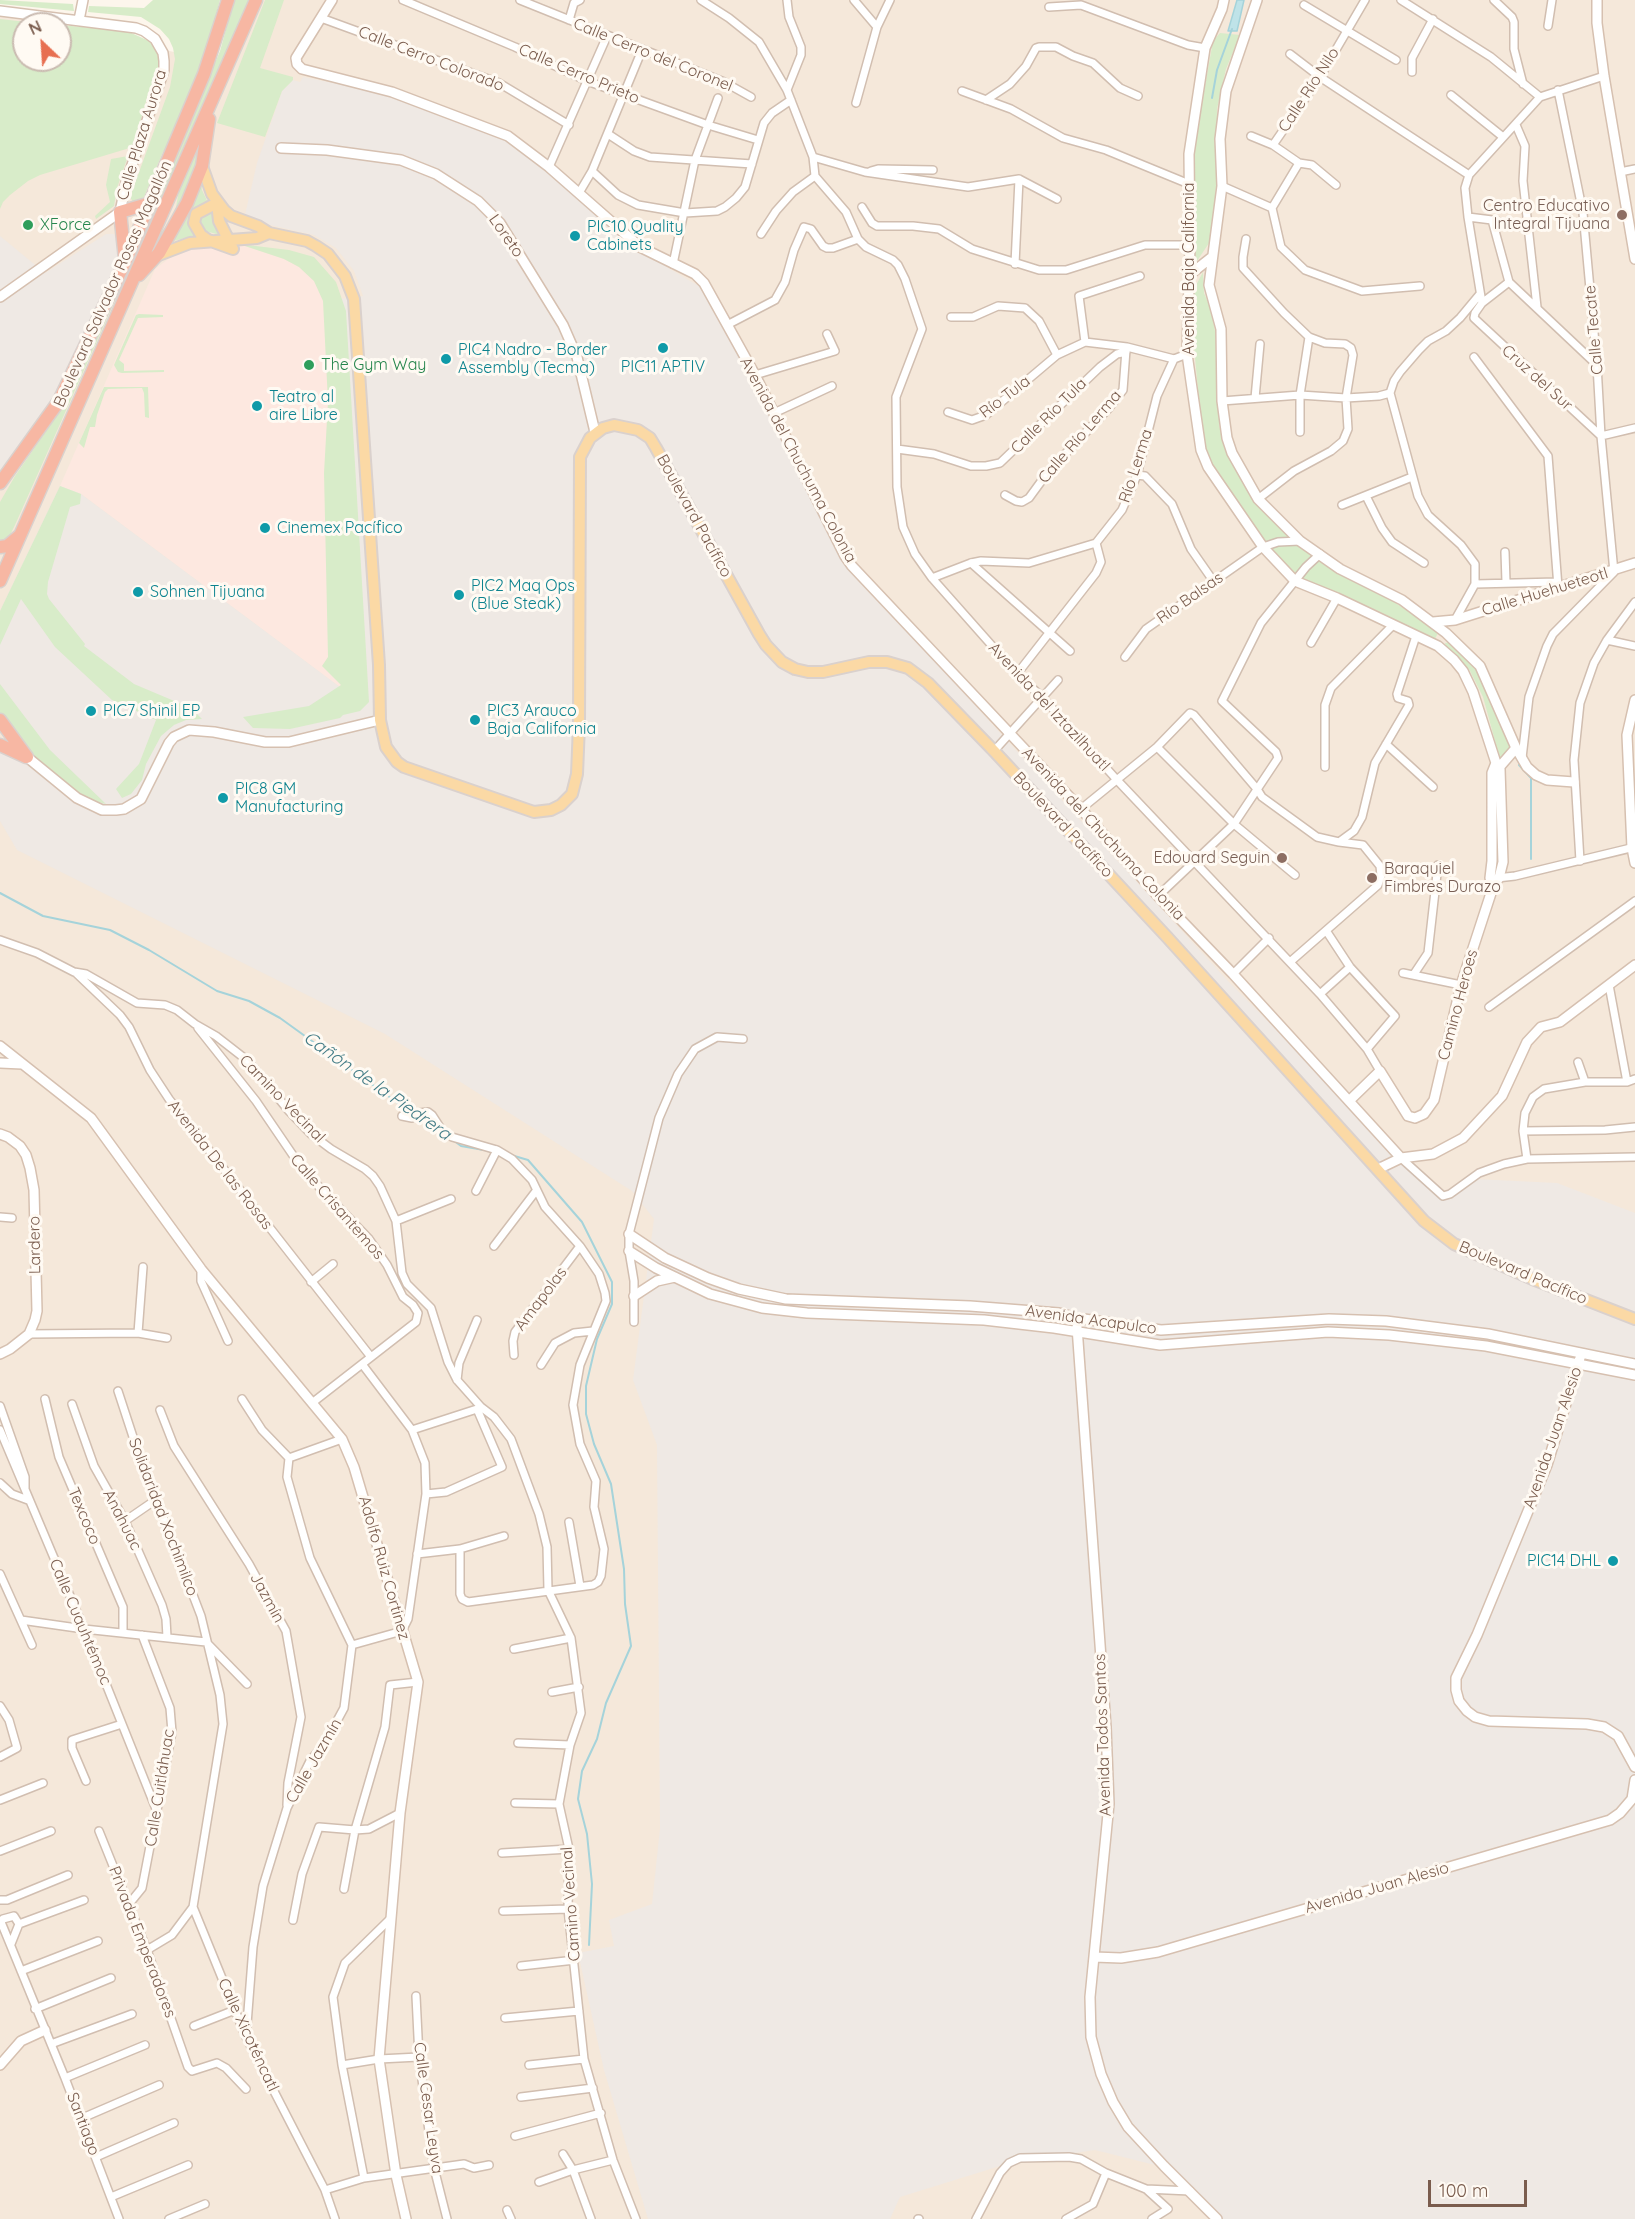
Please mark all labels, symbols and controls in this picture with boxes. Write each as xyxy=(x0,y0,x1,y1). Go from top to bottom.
north arrow xyxy=(12,12,72,72)
street label: Calle Cerro del Coronel xyxy=(570,14,736,96)
text: N xyxy=(26,16,45,39)
street label: Calle Cerro Colorado xyxy=(355,22,507,96)
street label: Calle Cerro Prieto xyxy=(516,40,642,108)
street label: Calle Río Nilo xyxy=(1274,44,1344,136)
street label: Calle Plaza Aurora xyxy=(113,67,171,203)
street label: Boulevard Salvador Rosas Magallón xyxy=(50,158,176,410)
street label: Avenida Baja California xyxy=(1179,183,1199,355)
place label: Centro Educativo Integral Tijuana xyxy=(1483,196,1610,234)
marker: Centro Educativo Integral Tijuana xyxy=(1615,208,1629,222)
street label: Loreto xyxy=(484,211,528,261)
place label: XForce xyxy=(40,215,91,235)
place label: PIC10 Quality Cabinets xyxy=(587,217,684,255)
marker: XForce xyxy=(21,218,35,232)
marker: PIC10 Quality Cabinets xyxy=(568,229,582,243)
street label: Calle Tecate xyxy=(1581,284,1607,376)
place label: PIC4 Nadro - Border Assembly (Tecma) xyxy=(458,340,607,378)
marker: PIC11 APTIV xyxy=(656,341,670,355)
street label: Cruz del Sur xyxy=(1498,341,1576,415)
marker: PIC4 Nadro - Border Assembly (Tecma) xyxy=(439,352,453,366)
street label: Avenida del Chuchuma Colonia xyxy=(736,354,860,566)
place label: The Gym Way xyxy=(321,355,426,375)
place label: PIC11 APTIV xyxy=(621,357,705,377)
marker: The Gym Way xyxy=(302,358,316,372)
street label: Río Tula xyxy=(976,372,1034,422)
street label: Calle Río Tula xyxy=(1007,374,1091,458)
place label: Teatro al aire Libre xyxy=(269,387,338,425)
street label: Calle Río Lerma xyxy=(1034,387,1126,487)
marker: Teatro al aire Libre xyxy=(250,399,264,413)
street label: Río Lerma xyxy=(1115,427,1157,505)
street label: Boulevard Pacífico xyxy=(652,451,736,581)
place label: Cinemex Pacífico xyxy=(277,518,403,538)
marker: Cinemex Pacífico xyxy=(258,521,272,535)
street label: Calle Huehueteotl xyxy=(1480,564,1610,620)
street label: Río Balsas xyxy=(1153,568,1227,628)
place label: PIC2 Maq Ops (Blue Steak) xyxy=(471,576,575,614)
place label: Sohnen Tijuana xyxy=(150,582,265,602)
marker: Sohnen Tijuana xyxy=(131,585,145,599)
marker: PIC2 Maq Ops (Blue Steak) xyxy=(452,588,466,602)
street label: Avenida del Iztazilhuatl xyxy=(984,639,1114,775)
place label: PIC7 Shinil EP xyxy=(103,701,200,721)
place label: PIC3 Arauco Baja California xyxy=(487,701,596,739)
marker: PIC7 Shinil EP xyxy=(84,704,98,718)
marker: PIC3 Arauco Baja California xyxy=(468,713,482,727)
street label: Avenida del Chuchuma Colonia xyxy=(1018,743,1188,925)
street label: Boulevard Pacífico xyxy=(1009,768,1117,882)
place label: PIC8 GM Manufacturing xyxy=(235,779,343,817)
marker: PIC8 GM Manufacturing xyxy=(216,791,230,805)
place label: Edouard Seguin xyxy=(1153,848,1270,868)
marker: Edouard Seguin xyxy=(1275,851,1289,865)
place label: Baraquiel Fimbres Durazo xyxy=(1384,859,1501,897)
marker: Baraquiel Fimbres Durazo xyxy=(1365,871,1379,885)
street label: Camino Heroes xyxy=(1434,947,1482,1063)
water label: Cañón de la Piedrera xyxy=(299,1027,455,1145)
street label: Camino Vecinal xyxy=(235,1051,329,1147)
street label: Avenida De las Rosas xyxy=(163,1096,277,1234)
street label: Calle Crisantemos xyxy=(286,1150,388,1264)
street label: Lardero xyxy=(25,1216,45,1274)
street label: Boulevard Pacífico xyxy=(1456,1237,1590,1309)
street label: Amapolas xyxy=(511,1263,571,1335)
street label: Avenida Acapulco xyxy=(1024,1301,1158,1339)
street label: Avenida Juan Alesio xyxy=(1520,1365,1586,1511)
street label: Solidaridad Xochimilco xyxy=(124,1435,202,1599)
street label: Texcoco xyxy=(63,1485,105,1547)
street label: Anahuac xyxy=(99,1486,145,1554)
street label: Adolfo Ruiz Cortinez xyxy=(354,1494,414,1642)
place label: PIC14 DHL xyxy=(1527,1551,1601,1571)
marker: PIC14 DHL xyxy=(1606,1554,1620,1568)
street label: Calle Cuauhtémoc xyxy=(45,1556,115,1688)
street label: Jazmín xyxy=(246,1570,288,1626)
street label: Avenida Todos Santos xyxy=(1091,1653,1115,1817)
street label: Calle Jazmín xyxy=(282,1715,346,1807)
street label: Calle Cuitláhuac xyxy=(141,1728,179,1848)
street label: Camino Vecinal xyxy=(557,1846,585,1962)
street label: Avenida Juan Alesio xyxy=(1303,1858,1451,1918)
street label: Privada Emperadores xyxy=(104,1863,180,2021)
street label: Calle Xicoténcatl xyxy=(213,1975,283,2095)
street label: Calle Cesar Leyva xyxy=(409,2041,447,2175)
street label: Santiago xyxy=(62,2090,104,2158)
scale bar xyxy=(1431,2168,1530,2206)
text: 100 m xyxy=(1439,2179,1488,2202)

